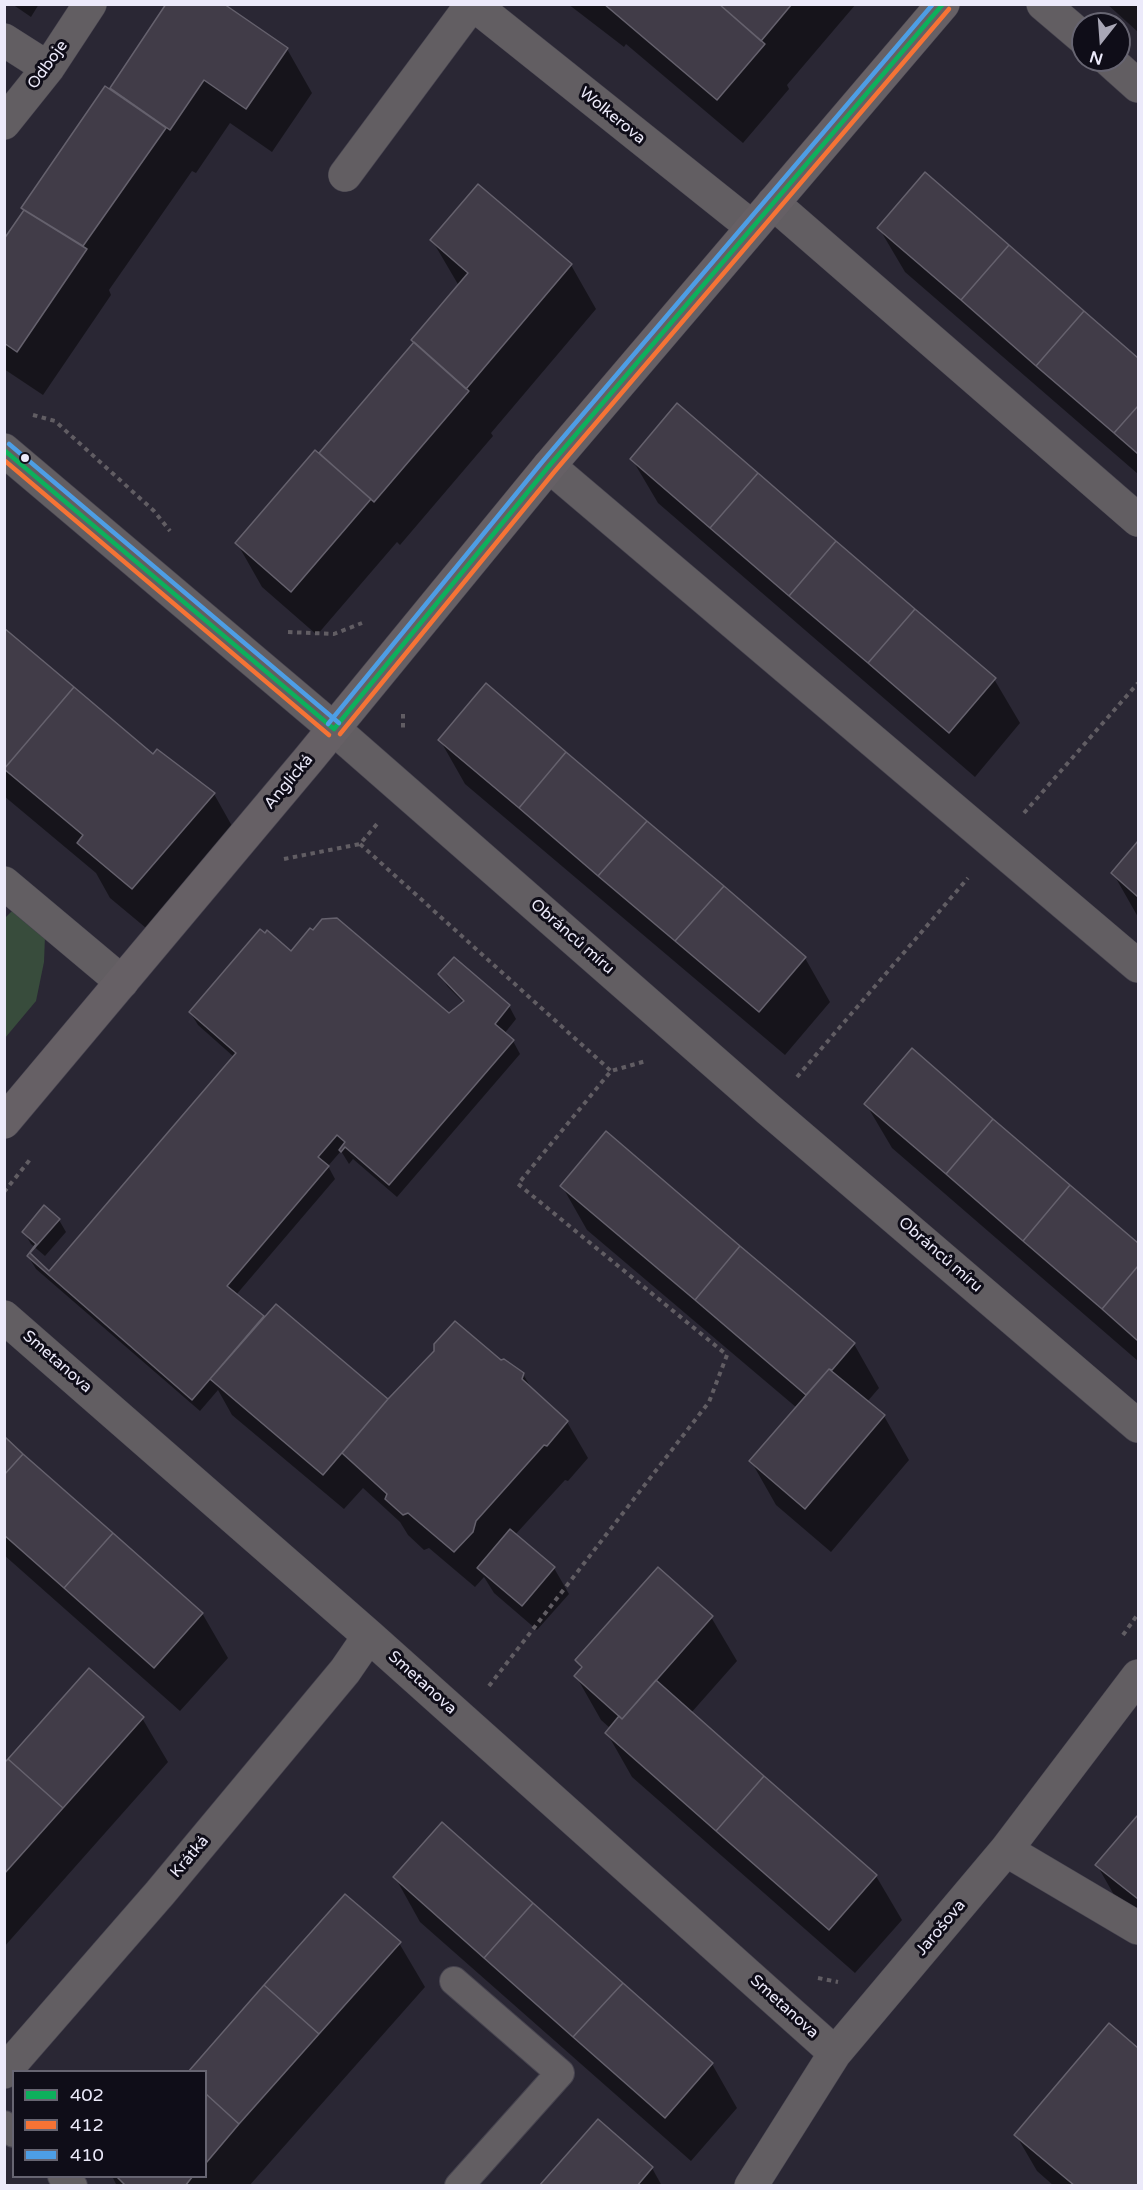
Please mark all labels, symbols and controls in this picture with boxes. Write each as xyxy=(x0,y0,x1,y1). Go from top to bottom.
north arrow xyxy=(1071,12,1131,72)
street label: Odboje xyxy=(24,37,72,93)
text: N xyxy=(1087,46,1105,69)
street label: Wolkerova xyxy=(575,83,649,149)
unlabelled marker xyxy=(19,452,31,464)
street label: Anglická xyxy=(261,751,317,813)
street label: Obránců míru xyxy=(526,895,618,979)
street label: Obránců míru xyxy=(894,1213,986,1297)
street label: Smetanova xyxy=(19,1327,95,1397)
street label: Smetanova xyxy=(384,1647,460,1719)
street label: Krátká xyxy=(167,1832,213,1882)
street label: Jarošova xyxy=(912,1896,970,1960)
street label: Smetanova xyxy=(746,1971,822,2043)
legend xyxy=(12,2070,207,2178)
text: 402 xyxy=(70,2084,104,2106)
text: 412 xyxy=(70,2114,104,2136)
text: 410 xyxy=(70,2144,104,2166)

